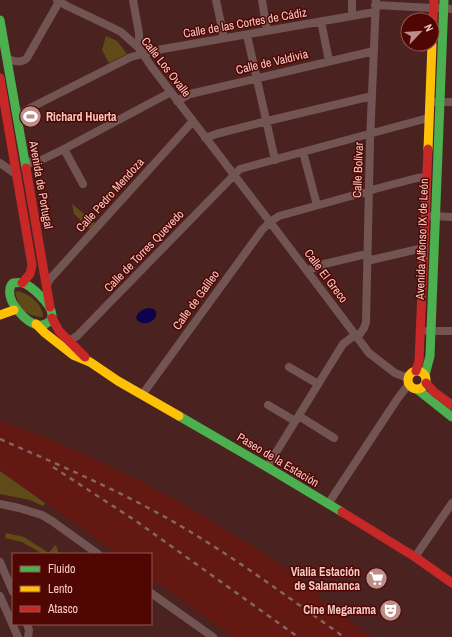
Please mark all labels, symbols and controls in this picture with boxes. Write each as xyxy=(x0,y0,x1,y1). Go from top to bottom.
street label: Calle de las Cortes de Cádiz xyxy=(182,4,308,42)
north arrow xyxy=(400,12,440,52)
text: N xyxy=(421,22,437,34)
street label: Calle Los Ovalle xyxy=(138,34,194,100)
street label: Calle de Valdivia xyxy=(234,46,310,78)
sports icon: Richard Huerta xyxy=(18,104,44,130)
place label: Richard Huerta xyxy=(46,109,117,125)
street label: Avenida de Portugal xyxy=(25,139,57,230)
street label: Calle Bolívar xyxy=(349,141,367,198)
street label: Calle Pedro Mendoza xyxy=(72,154,148,236)
street label: Avenida Alfonso IX de León xyxy=(412,178,432,301)
street label: Calle de Torres Quevedo xyxy=(100,206,188,296)
street label: Calle El Greco xyxy=(301,246,351,306)
street label: Calle de Galileo xyxy=(169,267,223,333)
street label: Paseo de la Estación xyxy=(234,429,322,491)
legend xyxy=(12,553,152,625)
text: Fluido xyxy=(48,561,75,577)
place label: Vialia Estación de Salamanca xyxy=(291,564,361,594)
supermarket icon: Vialia Estación de Salamanca xyxy=(363,566,389,592)
text: Lento xyxy=(48,581,73,597)
theatre icon: Cine Megarama xyxy=(378,597,404,623)
text: Atasco xyxy=(47,601,78,617)
place label: Cine Megarama xyxy=(303,602,377,618)

